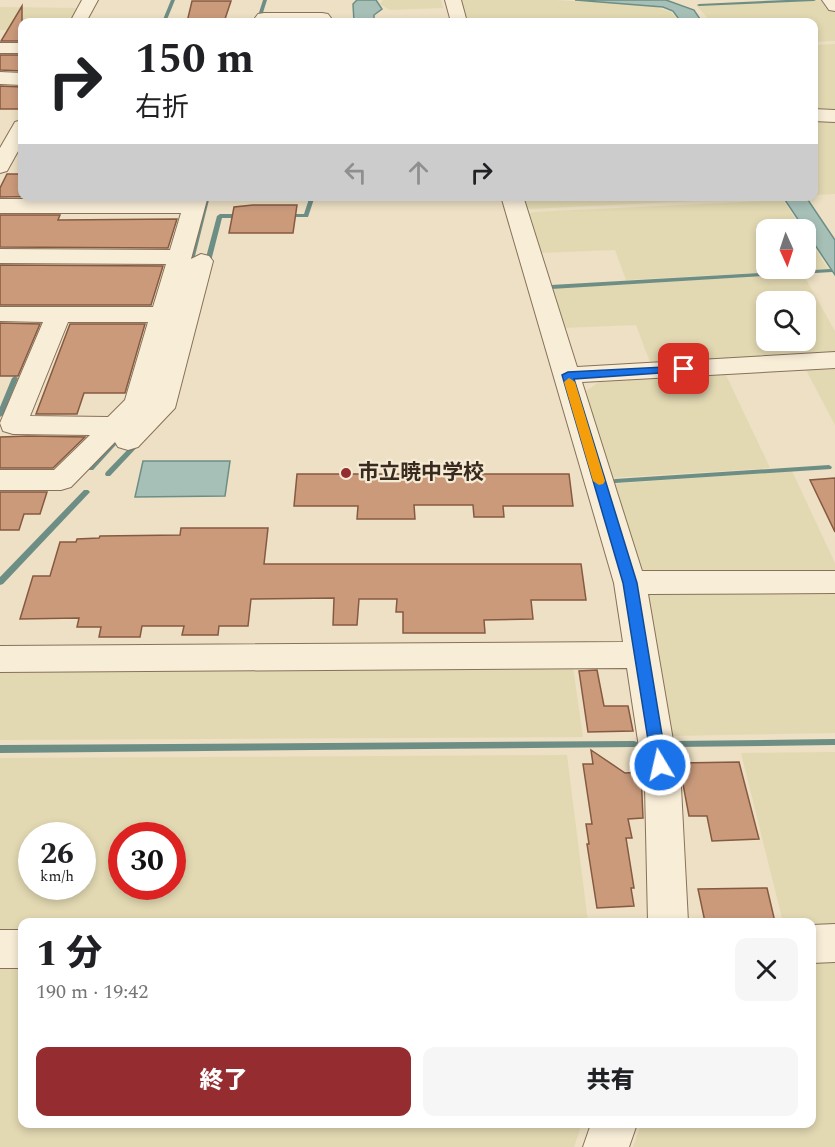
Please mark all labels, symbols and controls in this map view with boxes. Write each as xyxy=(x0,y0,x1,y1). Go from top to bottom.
text: 150 m xyxy=(135,28,254,91)
icon: right xyxy=(36,42,114,120)
text: 右折 xyxy=(135,87,189,129)
icon: left xyxy=(339,156,372,189)
icon: ahead xyxy=(402,156,435,189)
icon: right xyxy=(465,156,498,189)
north arrow xyxy=(756,219,816,279)
map controls xyxy=(756,219,816,351)
button: search xyxy=(756,291,816,351)
pin xyxy=(658,343,709,394)
icon: arrive xyxy=(667,352,700,385)
place label: 市立暁中学校 xyxy=(358,457,484,489)
marker: 市立暁中学校 xyxy=(339,466,353,480)
position arrow xyxy=(628,733,692,797)
speed limit sign: 30 xyxy=(108,822,186,900)
text: 26 xyxy=(40,831,74,877)
text: km/h xyxy=(40,865,74,888)
text: 1 分 xyxy=(36,927,103,982)
button: close xyxy=(735,938,798,1001)
text: 190 m · 19:42 xyxy=(36,977,148,1007)
button: 終了 xyxy=(36,1047,411,1116)
button: 共有 xyxy=(423,1047,798,1116)

